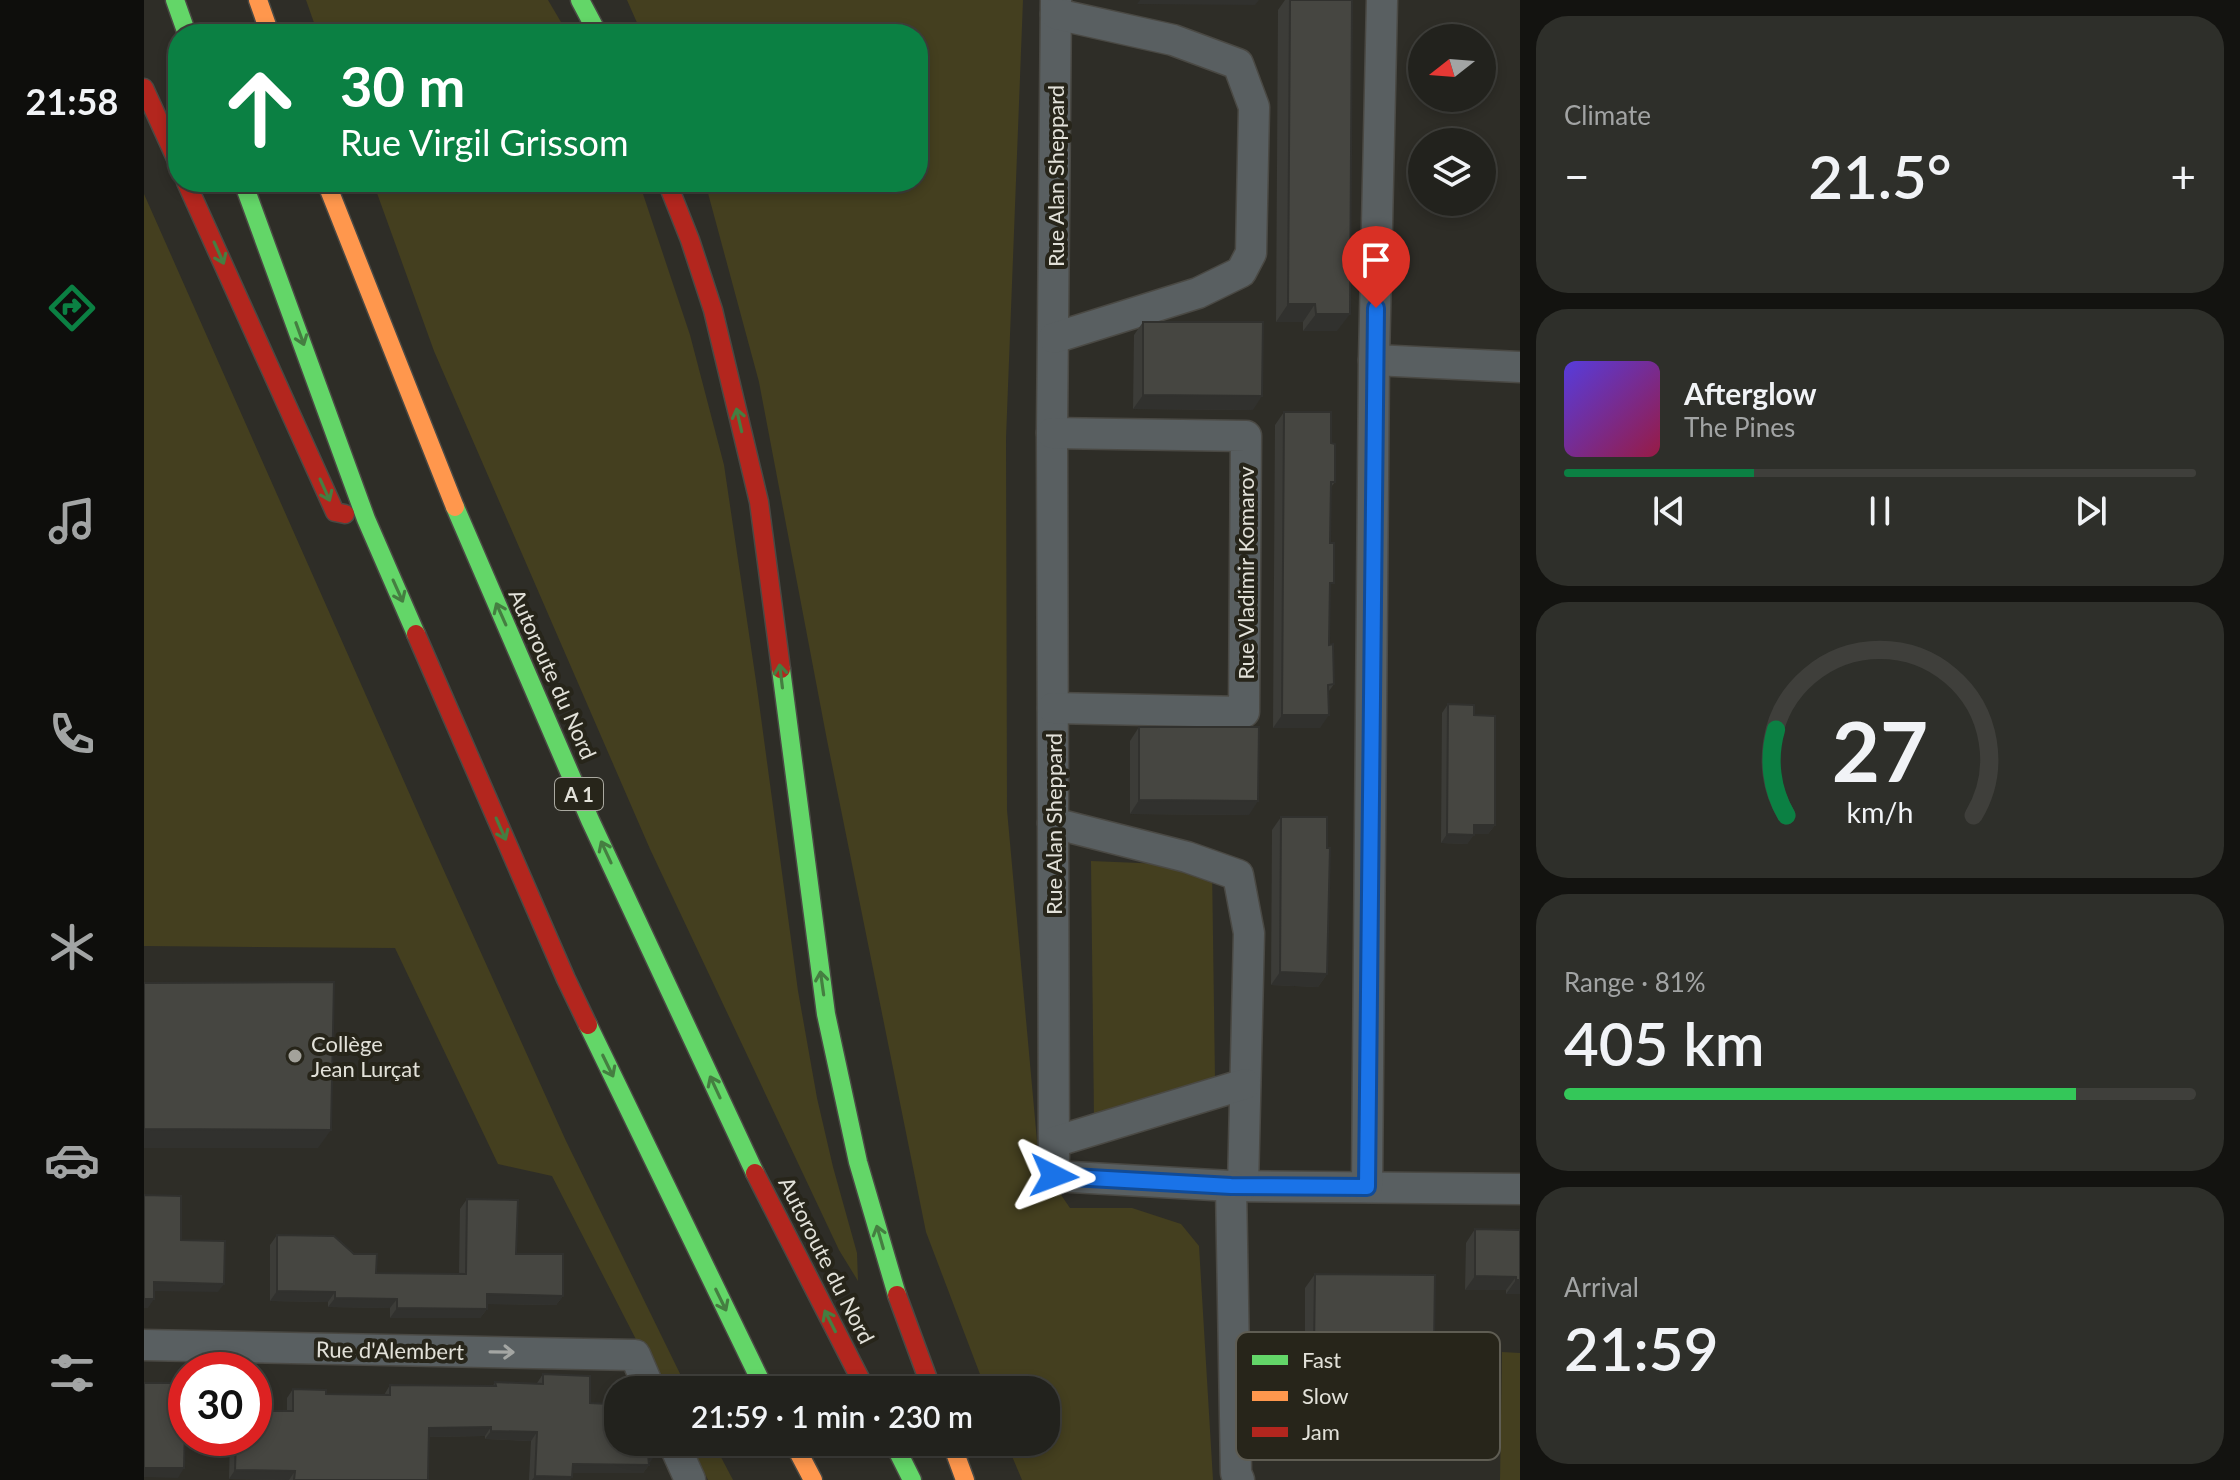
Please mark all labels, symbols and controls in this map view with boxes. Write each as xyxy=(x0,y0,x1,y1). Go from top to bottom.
north arrow xyxy=(1408,24,1496,112)
map controls xyxy=(1408,24,1496,216)
text: 30 m xyxy=(340,52,465,119)
icon: ahead xyxy=(208,56,312,160)
text: 21:58 xyxy=(26,79,118,123)
street label: Rue Alan Sheppard xyxy=(1042,85,1069,267)
text: Climate xyxy=(1564,99,1651,131)
text: Rue Virgil Grissom xyxy=(340,120,629,164)
button: layers xyxy=(1408,128,1496,216)
text: 21.5° xyxy=(1808,140,1952,212)
text: − xyxy=(1564,150,1590,202)
text: + xyxy=(2170,150,2196,202)
pin xyxy=(1342,226,1410,308)
icon: arrive xyxy=(1354,238,1398,282)
one-way arrow xyxy=(212,240,227,265)
icon: directions xyxy=(44,280,100,336)
one-way arrow xyxy=(293,321,308,346)
text: Afterglow xyxy=(1684,375,1817,411)
one-way arrow xyxy=(731,407,746,433)
text: The Pines xyxy=(1684,411,1795,443)
street label: Rue Vladimir Komarov xyxy=(1232,466,1259,680)
one-way arrow xyxy=(319,477,334,502)
icon: previous xyxy=(1647,489,1691,533)
icon: pause xyxy=(1858,489,1902,533)
icon: next xyxy=(2069,489,2113,533)
icon: music xyxy=(44,493,100,549)
one-way arrow xyxy=(391,578,406,602)
street label: Autoroute du Nord xyxy=(503,585,603,763)
one-way arrow xyxy=(492,602,507,627)
one-way arrow xyxy=(774,663,789,690)
text: 27 xyxy=(1832,700,1928,800)
icon: phone xyxy=(44,706,100,762)
street label: Rue Alan Sheppard xyxy=(1040,733,1067,915)
road number: A 1 xyxy=(555,778,603,810)
text: km/h xyxy=(1847,795,1913,829)
one-way arrow xyxy=(495,816,510,841)
one-way arrow xyxy=(597,840,612,865)
icon: climate xyxy=(44,919,100,975)
text: Range · 81% xyxy=(1564,966,1706,998)
one-way arrow xyxy=(814,971,829,996)
text: 405 km xyxy=(1564,1007,1765,1079)
place label: Collège Jean Lurçat xyxy=(311,1030,420,1082)
marker: Collège Jean Lurçat xyxy=(286,1047,304,1065)
one-way arrow xyxy=(601,1054,616,1078)
one-way arrow xyxy=(707,1076,722,1100)
icon: car xyxy=(44,1132,100,1188)
position arrow xyxy=(1012,1134,1096,1218)
street label: Autoroute du Nord xyxy=(773,1172,881,1348)
one-way arrow xyxy=(872,1224,887,1250)
text: Arrival xyxy=(1564,1271,1639,1303)
one-way arrow xyxy=(715,1288,730,1311)
one-way arrow xyxy=(822,1309,838,1333)
text: 21:59 xyxy=(1564,1312,1718,1384)
legend xyxy=(1236,1332,1500,1460)
street label: Rue d'Alembert xyxy=(316,1335,464,1365)
icon: filters xyxy=(44,1345,100,1401)
one-way arrow xyxy=(488,1345,515,1360)
text: Fast xyxy=(1302,1346,1341,1373)
speed limit sign: 30 xyxy=(168,1352,272,1456)
text: Slow xyxy=(1302,1382,1349,1409)
text: 21:59 · 1 min · 230 m xyxy=(691,1398,973,1434)
text: Jam xyxy=(1302,1418,1340,1445)

